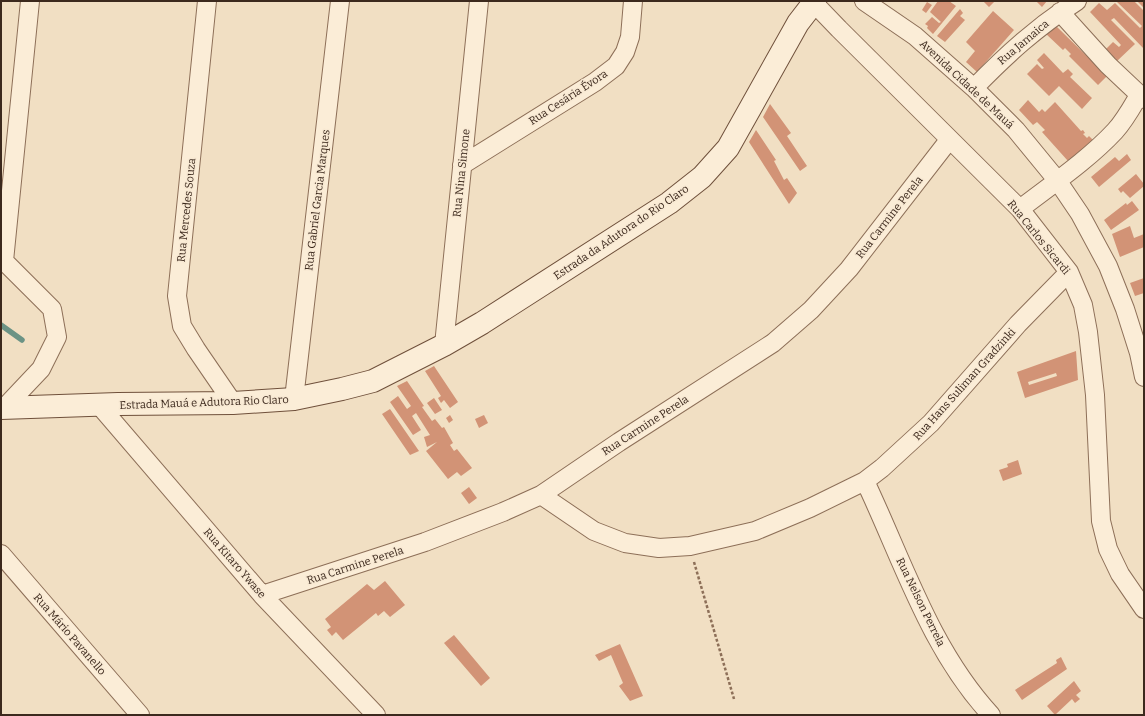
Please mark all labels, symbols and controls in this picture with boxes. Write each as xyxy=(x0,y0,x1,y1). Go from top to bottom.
street label: Rua Jamaica xyxy=(995,17,1052,68)
street label: Avenida Cidade de Mauá xyxy=(917,37,1016,131)
street label: Rua Cesária Évora xyxy=(526,66,610,128)
street label: Rua Nina Simone xyxy=(450,128,473,218)
street label: Rua Gabriel Garcia Marques xyxy=(302,129,333,271)
street label: Rua Mercedes Souza xyxy=(175,157,198,263)
street label: Rua Carmine Perela xyxy=(853,174,926,261)
street label: Estrada da Adutora do Rio Claro xyxy=(551,182,691,283)
street label: Rua Carlos Sicardi xyxy=(1005,197,1073,278)
street label: Rua Hans Suliman Gradzinki xyxy=(911,325,1019,443)
street label: Estrada Mauá e Adutora Rio Claro xyxy=(119,393,289,412)
street label: Rua Carmine Perela xyxy=(600,393,691,458)
street label: Rua Kitaro Ywase xyxy=(201,526,269,601)
street label: Rua Carmine Perela xyxy=(305,544,405,587)
street label: Rua Nelson Perrela xyxy=(893,556,948,649)
street label: Rua Mário Pavanello xyxy=(31,591,108,678)

